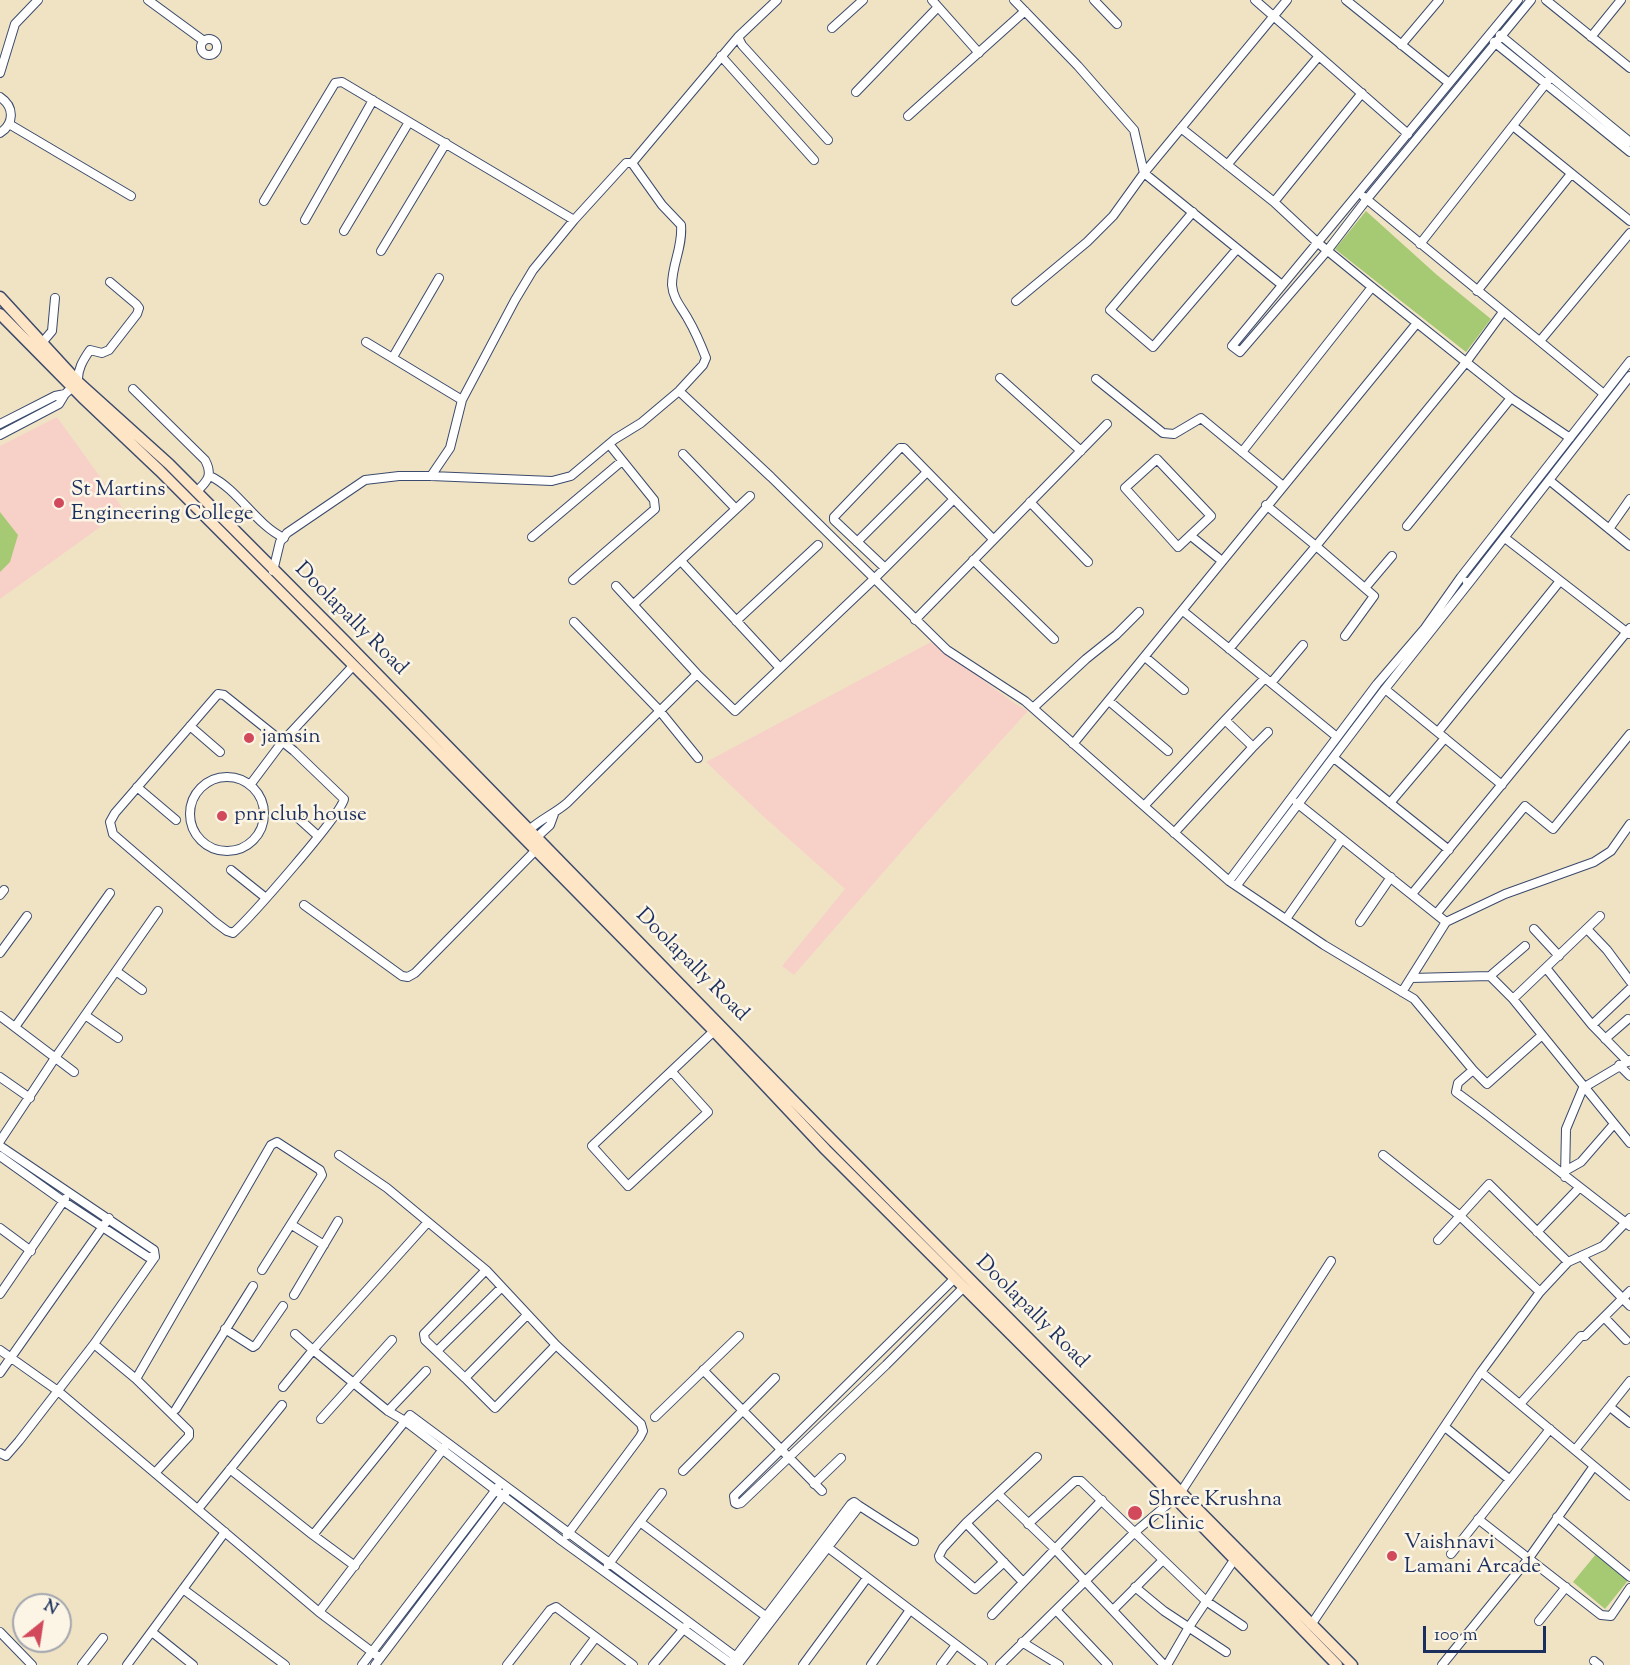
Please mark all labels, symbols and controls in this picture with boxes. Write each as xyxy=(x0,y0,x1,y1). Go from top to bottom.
place label: St Martins Engineering College xyxy=(71,478,254,528)
marker: St Martins Engineering College xyxy=(52,496,66,510)
street label: Doolapally Road xyxy=(288,558,412,682)
place label: jamsin xyxy=(261,725,321,751)
marker: jamsin xyxy=(242,731,256,745)
place label: pnr club house xyxy=(234,803,367,829)
marker: pnr club house xyxy=(215,809,229,823)
street label: Doolapally Road xyxy=(629,904,753,1028)
street label: Doolapally Road xyxy=(969,1251,1093,1375)
place label: Shree Krushna Clinic xyxy=(1148,1488,1282,1538)
marker: Shree Krushna Clinic xyxy=(1126,1504,1144,1522)
place label: Vaishnavi Lamani Arcade xyxy=(1404,1531,1541,1581)
marker: Vaishnavi Lamani Arcade xyxy=(1385,1549,1399,1563)
north arrow xyxy=(12,1593,72,1653)
text: N xyxy=(39,1596,62,1622)
scale bar xyxy=(1426,1614,1549,1652)
text: 100 m xyxy=(1434,1623,1478,1649)

